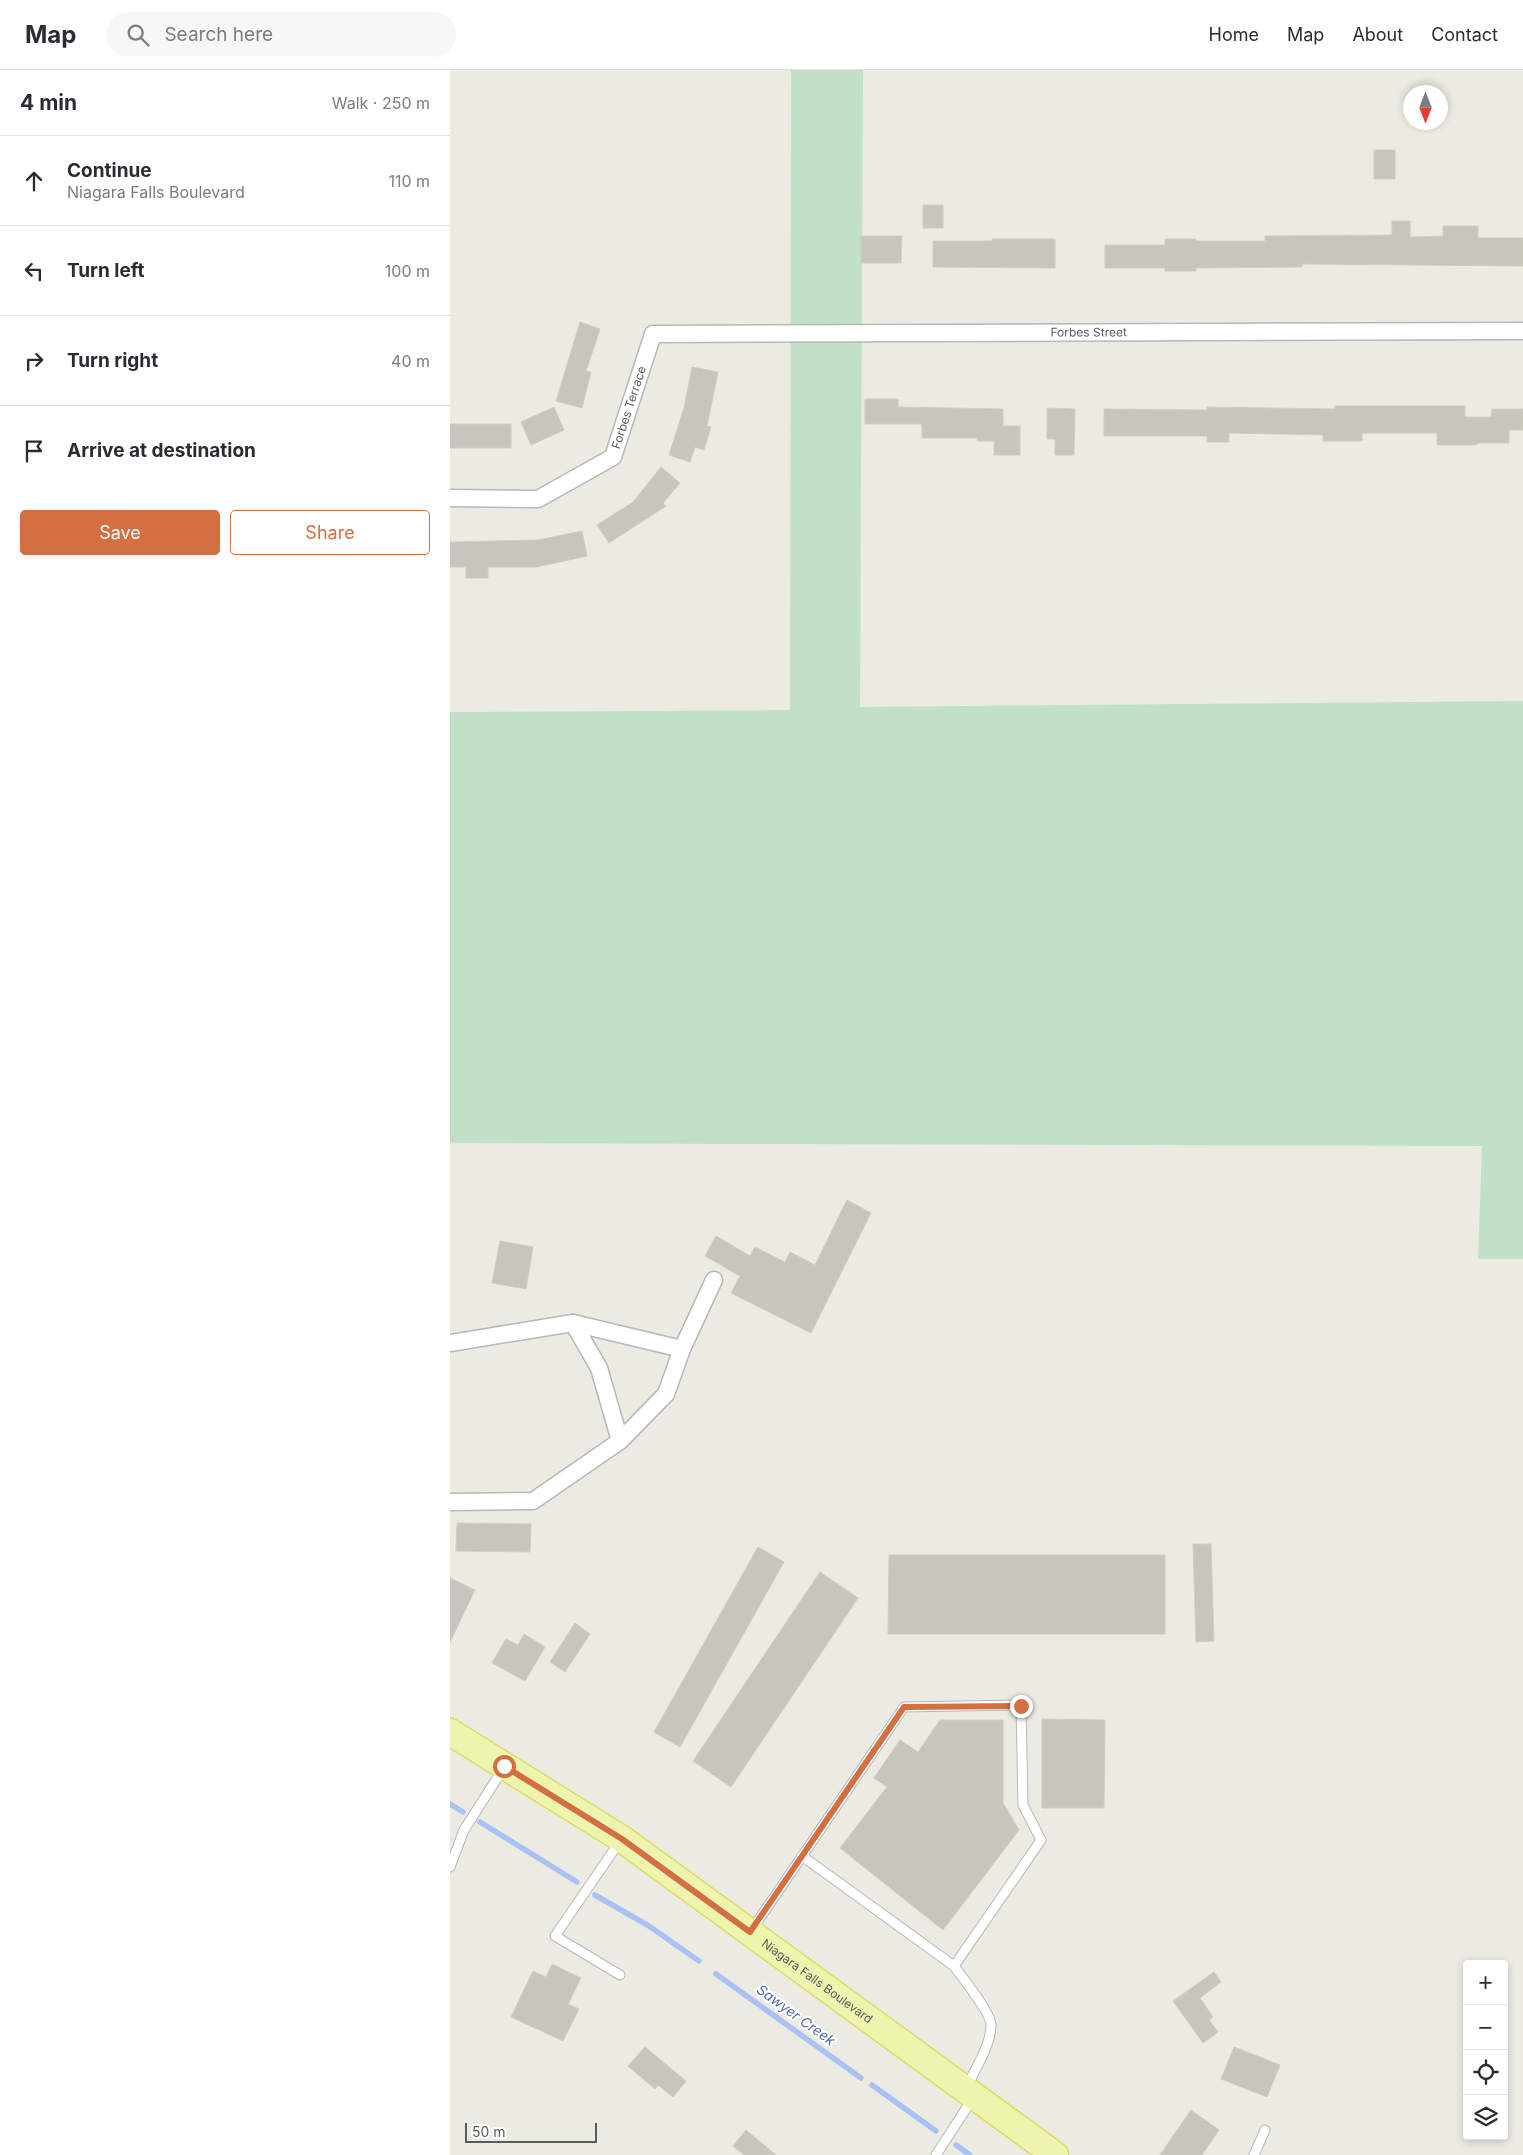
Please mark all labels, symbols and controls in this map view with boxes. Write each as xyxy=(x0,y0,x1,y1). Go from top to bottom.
search box xyxy=(106,12,456,57)
text: Map xyxy=(25,20,76,49)
icon: search xyxy=(124,21,152,49)
text: Search here xyxy=(164,23,273,46)
text: Home xyxy=(1209,24,1259,45)
text: Map xyxy=(1287,24,1324,45)
text: About xyxy=(1352,24,1403,45)
text: Contact xyxy=(1431,24,1498,45)
north arrow xyxy=(1403,85,1448,130)
text: 4 min xyxy=(20,90,77,115)
text: Walk · 250 m xyxy=(332,93,430,113)
text: Continue xyxy=(67,159,152,182)
icon: ahead xyxy=(20,167,48,195)
text: 110 m xyxy=(388,171,430,191)
text: Niagara Falls Boulevard xyxy=(67,182,245,202)
icon: left xyxy=(20,257,48,285)
text: Turn left xyxy=(67,259,145,282)
text: 100 m xyxy=(385,261,430,281)
street label: Forbes Street xyxy=(1050,324,1127,340)
icon: right xyxy=(20,347,48,375)
text: Turn right xyxy=(67,349,158,372)
text: 40 m xyxy=(391,351,430,371)
street label: Forbes Terrace xyxy=(608,364,649,451)
icon: arrive xyxy=(20,437,48,465)
text: Arrive at destination xyxy=(67,439,256,462)
button: Save xyxy=(20,510,220,555)
button: Share xyxy=(230,510,430,555)
route end xyxy=(1010,1695,1033,1718)
route start xyxy=(493,1755,516,1778)
street label: Niagara Falls Boulevard xyxy=(759,1936,876,2026)
map controls xyxy=(1463,1960,1508,2140)
button: + xyxy=(1463,1960,1508,2005)
water label: Sawyer Creek xyxy=(754,1980,839,2049)
button: − xyxy=(1463,2005,1508,2050)
button: locate xyxy=(1463,2050,1508,2095)
button: layers xyxy=(1463,2095,1508,2140)
scale bar xyxy=(465,2120,598,2143)
text: 50 m xyxy=(472,2123,506,2140)

